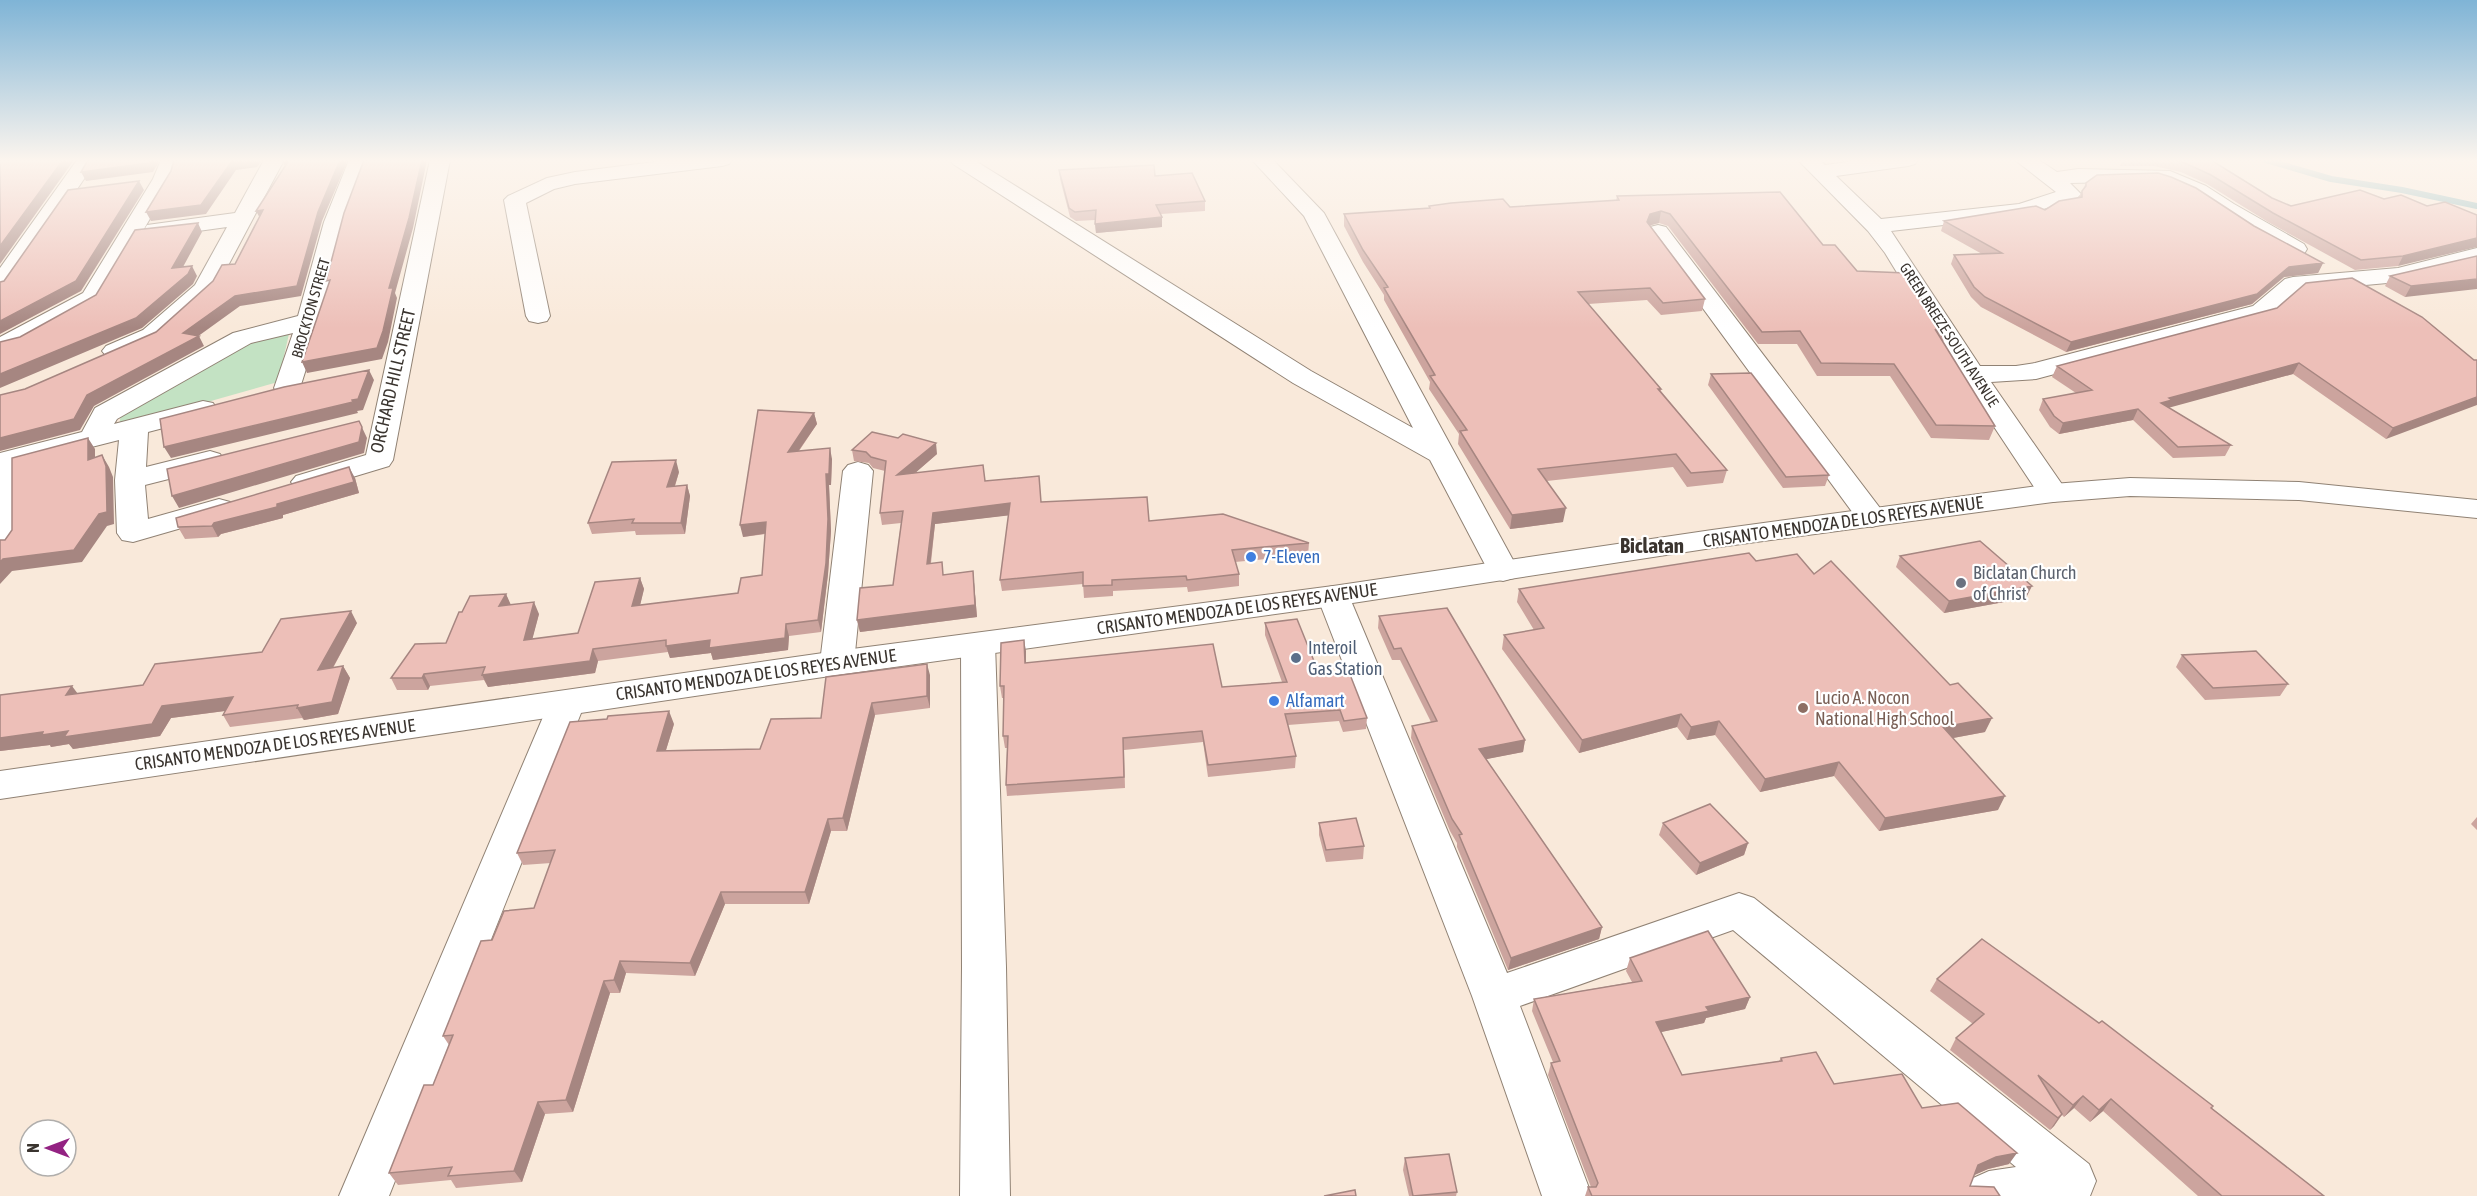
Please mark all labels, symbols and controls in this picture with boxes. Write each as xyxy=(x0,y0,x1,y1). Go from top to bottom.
street label: BROCKTON STREET xyxy=(288,256,333,360)
street label: GREEN BREEZE SOUTH AVENUE xyxy=(1897,260,2003,410)
street label: ORCHARD HILL STREET xyxy=(366,307,419,455)
street label: CRISANTO MENDOZA DE LOS REYES AVENUE xyxy=(1701,491,1985,552)
district label: Biclatan xyxy=(1620,533,1684,557)
place label: 7-Eleven xyxy=(1263,546,1320,567)
marker: 7-Eleven xyxy=(1244,550,1258,564)
place label: Biclatan Church of Christ xyxy=(1973,562,2076,604)
marker: Biclatan Church of Christ xyxy=(1954,576,1968,590)
street label: CRISANTO MENDOZA DE LOS REYES AVENUE xyxy=(1095,578,1379,639)
place label: Interoil Gas Station xyxy=(1308,637,1382,679)
street label: CRISANTO MENDOZA DE LOS REYES AVENUE xyxy=(614,644,898,705)
marker: Interoil Gas Station xyxy=(1289,651,1303,665)
place label: Lucio A. Nocon National High School xyxy=(1815,687,1955,729)
place label: Alfamart xyxy=(1286,690,1345,711)
marker: Alfamart xyxy=(1267,694,1281,708)
marker: Lucio A. Nocon National High School xyxy=(1796,701,1810,715)
street label: CRISANTO MENDOZA DE LOS REYES AVENUE xyxy=(133,714,417,775)
north arrow xyxy=(18,1118,78,1178)
text: N xyxy=(24,1143,42,1153)

